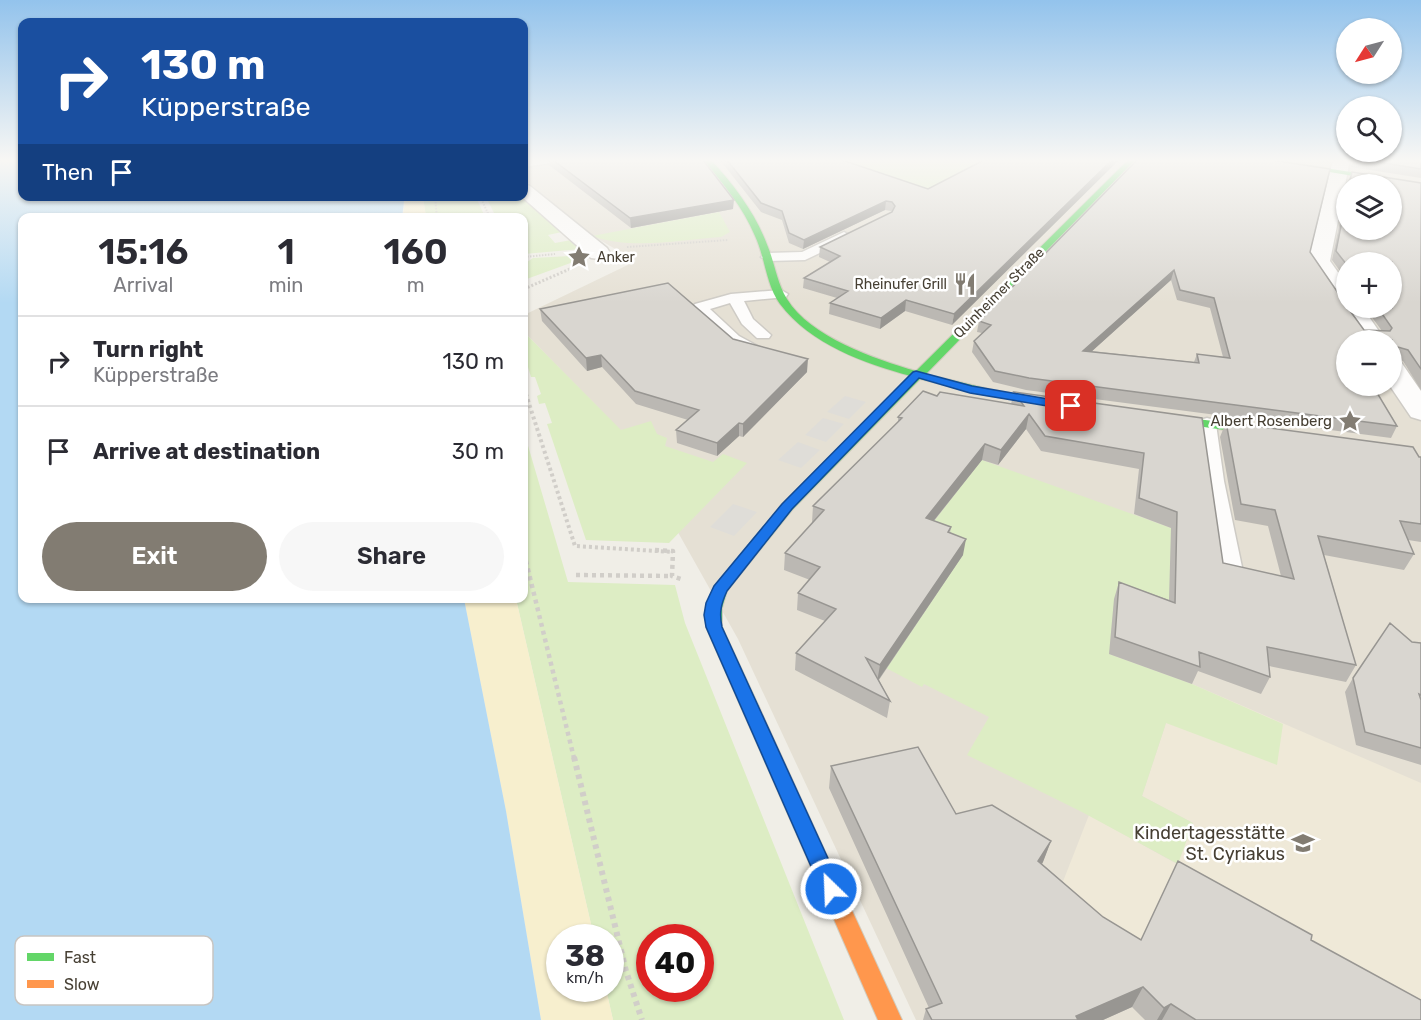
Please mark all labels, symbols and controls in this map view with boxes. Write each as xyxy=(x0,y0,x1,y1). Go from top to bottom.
north arrow xyxy=(1336,18,1402,84)
map controls xyxy=(1336,18,1402,396)
text: 130 m xyxy=(141,40,266,90)
icon: right xyxy=(42,42,120,120)
text: Küpperstraße xyxy=(141,91,311,123)
button: search xyxy=(1336,96,1402,162)
icon: arrive xyxy=(105,156,138,189)
text: Then xyxy=(42,159,93,186)
button: layers xyxy=(1336,174,1402,240)
text: 15:16 xyxy=(98,230,189,273)
text: 1 xyxy=(277,230,295,273)
text: 160 xyxy=(384,230,448,273)
place icon: Anker xyxy=(566,244,592,270)
street label: Quinheimer Straße xyxy=(950,244,1048,342)
place label: Anker xyxy=(597,249,636,266)
button: + xyxy=(1336,252,1402,318)
restaurant icon: Rheinufer Grill xyxy=(952,271,978,297)
text: Arrival xyxy=(113,273,173,297)
text: min xyxy=(269,273,303,297)
text: m xyxy=(407,273,425,297)
place label: Rheinufer Grill xyxy=(855,276,947,293)
button: − xyxy=(1336,330,1402,396)
text: Turn right xyxy=(93,336,203,363)
icon: right xyxy=(42,345,75,378)
text: 130 m xyxy=(442,348,504,375)
text: Küpperstraße xyxy=(93,363,219,387)
pin xyxy=(1045,380,1096,431)
icon: arrive xyxy=(1054,389,1087,422)
place icon: Albert Rosenberg xyxy=(1337,408,1363,434)
place label: Albert Rosenberg xyxy=(1210,412,1332,430)
icon: arrive xyxy=(42,435,75,468)
text: Arrive at destination xyxy=(93,438,320,465)
text: 30 m xyxy=(452,438,504,465)
button: Exit xyxy=(42,522,267,591)
button: Share xyxy=(279,522,504,591)
place label: Kindertagesstätte St. Cyriakus xyxy=(1134,822,1285,865)
school or university icon: Kindertagesstätte St. Cyriakus xyxy=(1290,830,1316,856)
position arrow xyxy=(799,857,863,921)
speed limit sign: 40 xyxy=(636,924,714,1002)
legend xyxy=(15,936,213,1005)
text: 38 xyxy=(565,938,605,974)
text: Fast xyxy=(64,948,96,967)
text: km/h xyxy=(566,969,604,987)
text: Slow xyxy=(64,975,100,994)

